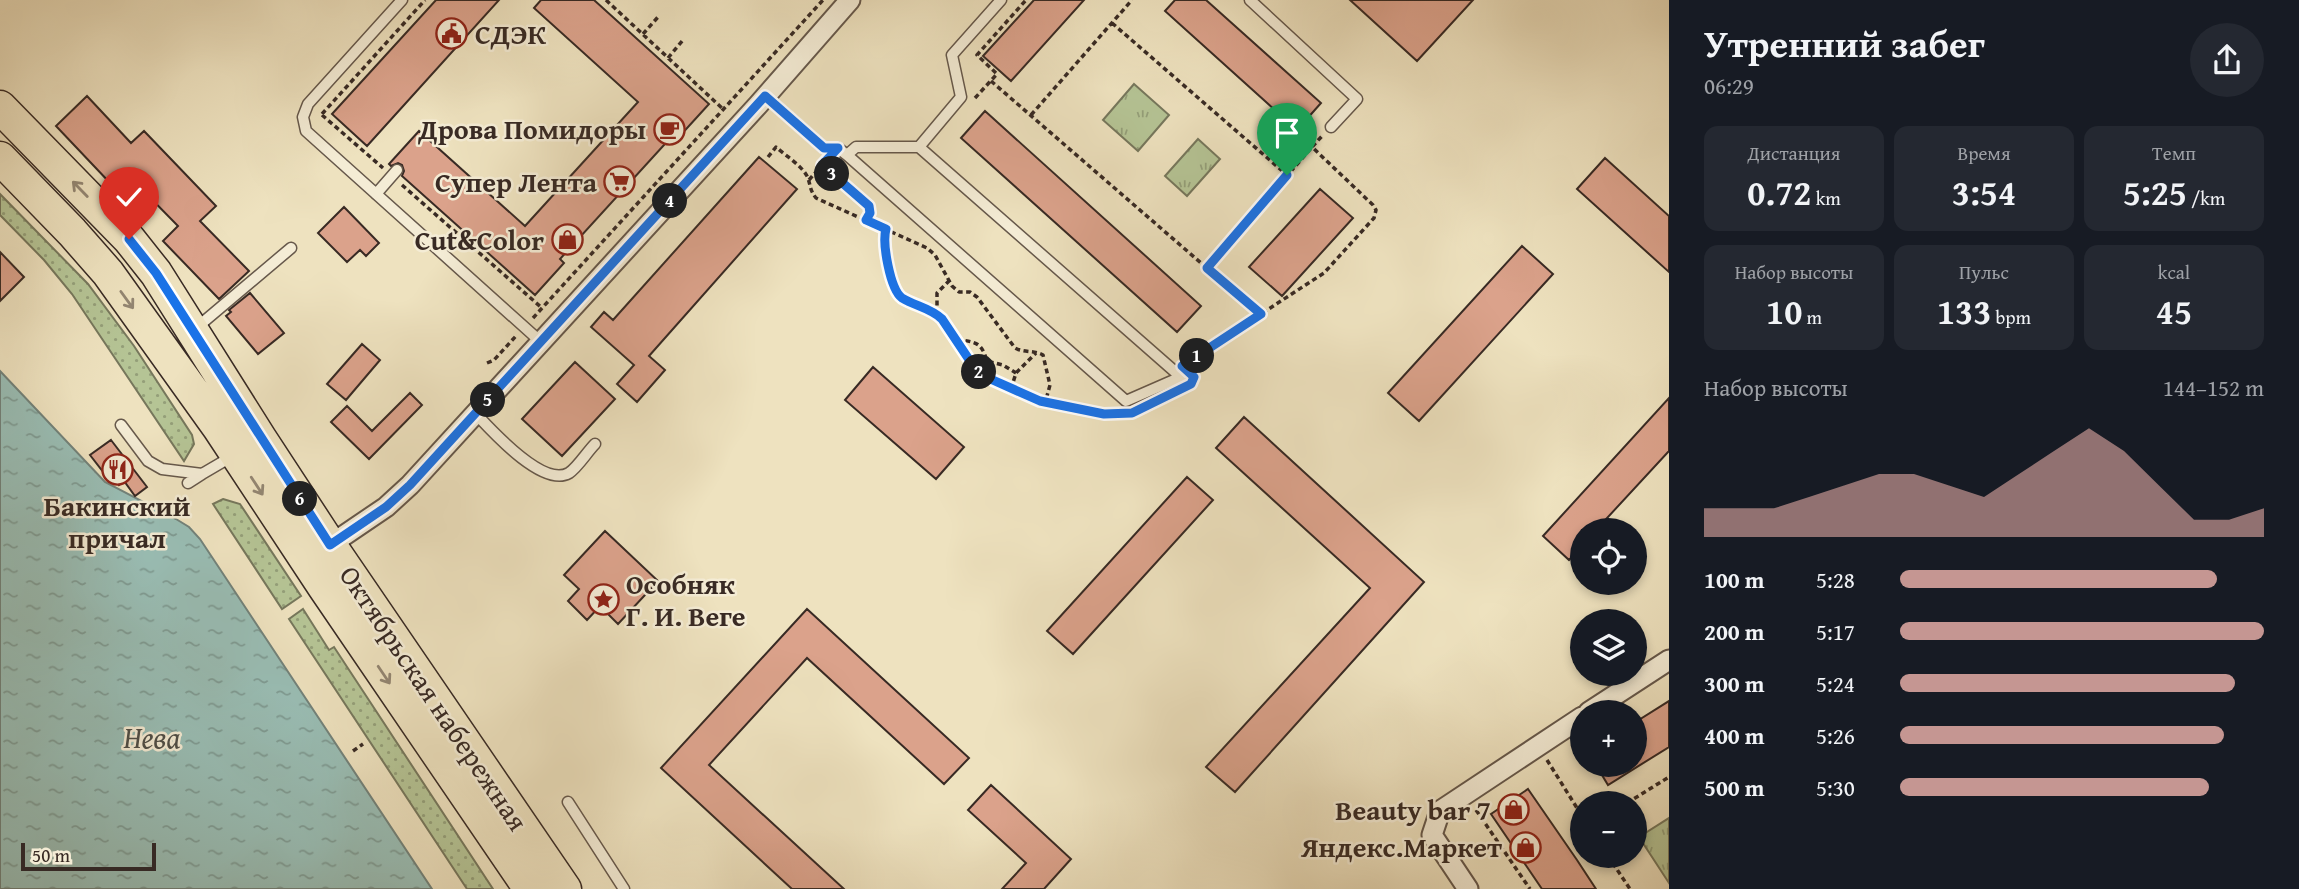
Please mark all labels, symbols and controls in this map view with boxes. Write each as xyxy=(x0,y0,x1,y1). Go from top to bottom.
place label: СДЭК xyxy=(475,13,546,54)
text: Утренний забег xyxy=(1704,15,1985,71)
public building icon: СДЭК xyxy=(435,17,469,51)
button: share xyxy=(2190,23,2264,97)
text: 06:29 xyxy=(1704,69,1754,102)
pin xyxy=(1257,103,1317,175)
place label: Дрова Помидоры xyxy=(417,108,646,149)
cafe icon: Дрова Помидоры xyxy=(652,112,686,146)
icon: arrive xyxy=(1268,114,1306,152)
text: Дистанция xyxy=(1748,139,1840,167)
text: Время xyxy=(1957,139,2011,167)
text: Темп xyxy=(2152,139,2196,167)
pin: 3 xyxy=(814,156,850,192)
text: 3 xyxy=(827,159,836,187)
place label: Супер Лента xyxy=(435,161,598,202)
supermarket icon: Супер Лента xyxy=(603,165,637,199)
pin xyxy=(99,167,159,239)
text: 0.72 xyxy=(1747,167,1811,218)
text: 3:54 xyxy=(1952,167,2016,218)
text: 5:25 xyxy=(2123,167,2187,218)
icon: check xyxy=(110,178,148,216)
one-way arrow xyxy=(72,181,89,198)
pin: 4 xyxy=(652,184,688,218)
text: km xyxy=(1811,184,1841,212)
text: /km xyxy=(2187,184,2225,212)
text: 4 xyxy=(665,186,674,214)
place label: Cut&Color xyxy=(415,219,544,260)
shop icon: Cut&Color xyxy=(550,223,584,257)
text: Набор высоты xyxy=(1735,258,1853,286)
text: Пульс xyxy=(1959,258,2009,286)
text: kcal xyxy=(2158,258,2190,286)
text: 10 xyxy=(1766,286,1802,337)
text: 133 xyxy=(1937,286,1991,337)
text: 45 xyxy=(2156,286,2192,337)
one-way arrow xyxy=(120,290,134,309)
text: m xyxy=(1802,303,1822,331)
text: bpm xyxy=(1991,303,2031,331)
pin: 1 xyxy=(1180,338,1214,374)
text: 1 xyxy=(1192,341,1201,369)
pin: 2 xyxy=(962,354,996,390)
text: 2 xyxy=(974,357,983,385)
text: Набор высоты xyxy=(1704,371,1848,404)
text: 144–152 m xyxy=(2163,371,2264,404)
pin: 5 xyxy=(470,382,505,418)
text: 5 xyxy=(483,385,492,413)
restaurant icon: Бакинский причал xyxy=(100,452,134,486)
one-way arrow xyxy=(250,476,264,496)
pin: 6 xyxy=(282,482,318,516)
text: 6 xyxy=(295,484,304,512)
place label: Бакинский причал xyxy=(44,485,190,558)
map controls xyxy=(1570,518,1647,868)
button: locate xyxy=(1570,518,1647,595)
street label: Октябрьская набережная xyxy=(330,557,539,839)
place label: Особняк Г. И. Веге xyxy=(626,563,746,636)
text: 100 m xyxy=(1704,563,1765,596)
text: 5:28 xyxy=(1816,563,1855,596)
place icon: Особняк Г. И. Веге xyxy=(586,583,620,617)
button: layers xyxy=(1570,609,1647,686)
text: 200 m xyxy=(1704,615,1765,648)
text: 5:17 xyxy=(1816,615,1855,648)
one-way arrow xyxy=(377,665,391,684)
text: 300 m xyxy=(1704,667,1765,700)
text: 5:24 xyxy=(1816,667,1855,700)
button: + xyxy=(1570,700,1647,777)
water label: Нева xyxy=(124,715,181,759)
text: 400 m xyxy=(1704,719,1765,752)
text: 5:26 xyxy=(1816,719,1855,752)
text: 500 m xyxy=(1704,771,1765,804)
text: 5:30 xyxy=(1816,771,1855,804)
place label: Beauty bar 7 xyxy=(1335,789,1491,830)
button: − xyxy=(1570,791,1647,868)
shop icon: Beauty bar 7 xyxy=(1497,793,1531,827)
place label: Яндекс.Маркет xyxy=(1300,826,1502,867)
shop icon: Яндекс.Маркет xyxy=(1508,830,1542,864)
scale bar xyxy=(21,840,156,872)
text: 50 m xyxy=(32,841,70,869)

